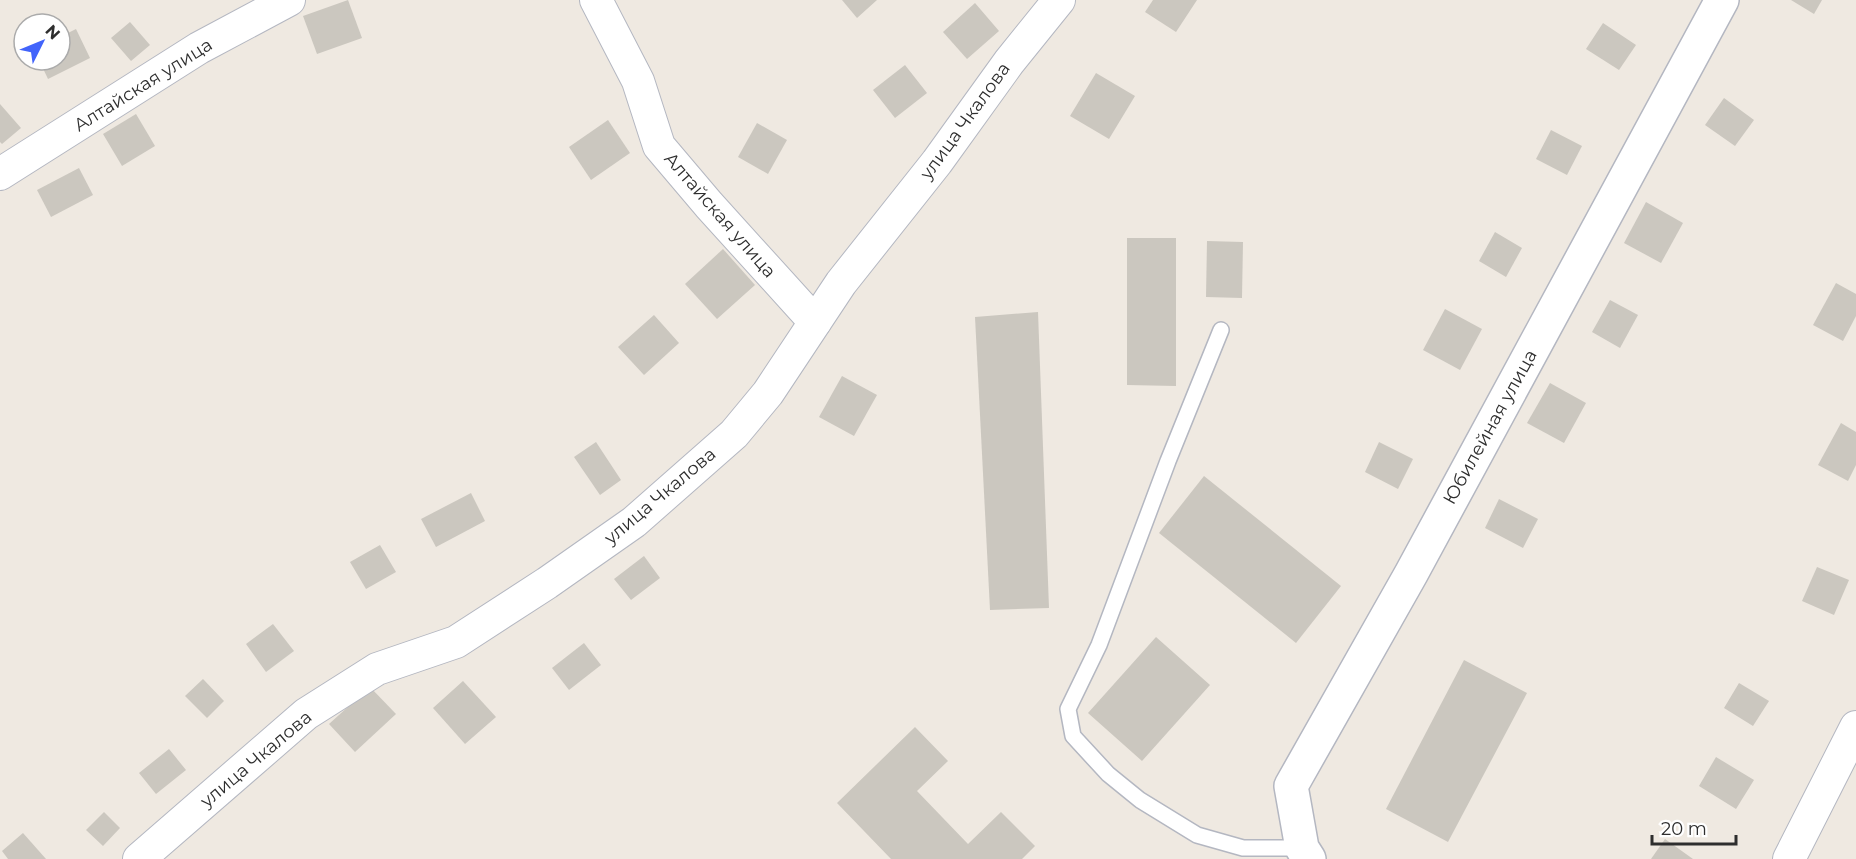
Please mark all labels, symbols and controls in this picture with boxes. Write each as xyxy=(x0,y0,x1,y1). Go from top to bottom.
north arrow xyxy=(12,12,72,72)
text: N xyxy=(41,21,64,43)
street label: Алтайская улица xyxy=(70,34,216,136)
street label: улица Чкалова xyxy=(915,58,1015,184)
street label: Алтайская улица xyxy=(660,148,780,282)
street label: Юбилейная улица xyxy=(1438,346,1542,508)
street label: улица Чкалова xyxy=(599,443,720,550)
street label: улица Чкалова xyxy=(195,706,316,813)
scale bar xyxy=(1652,808,1736,846)
text: 20 m xyxy=(1661,818,1707,840)

